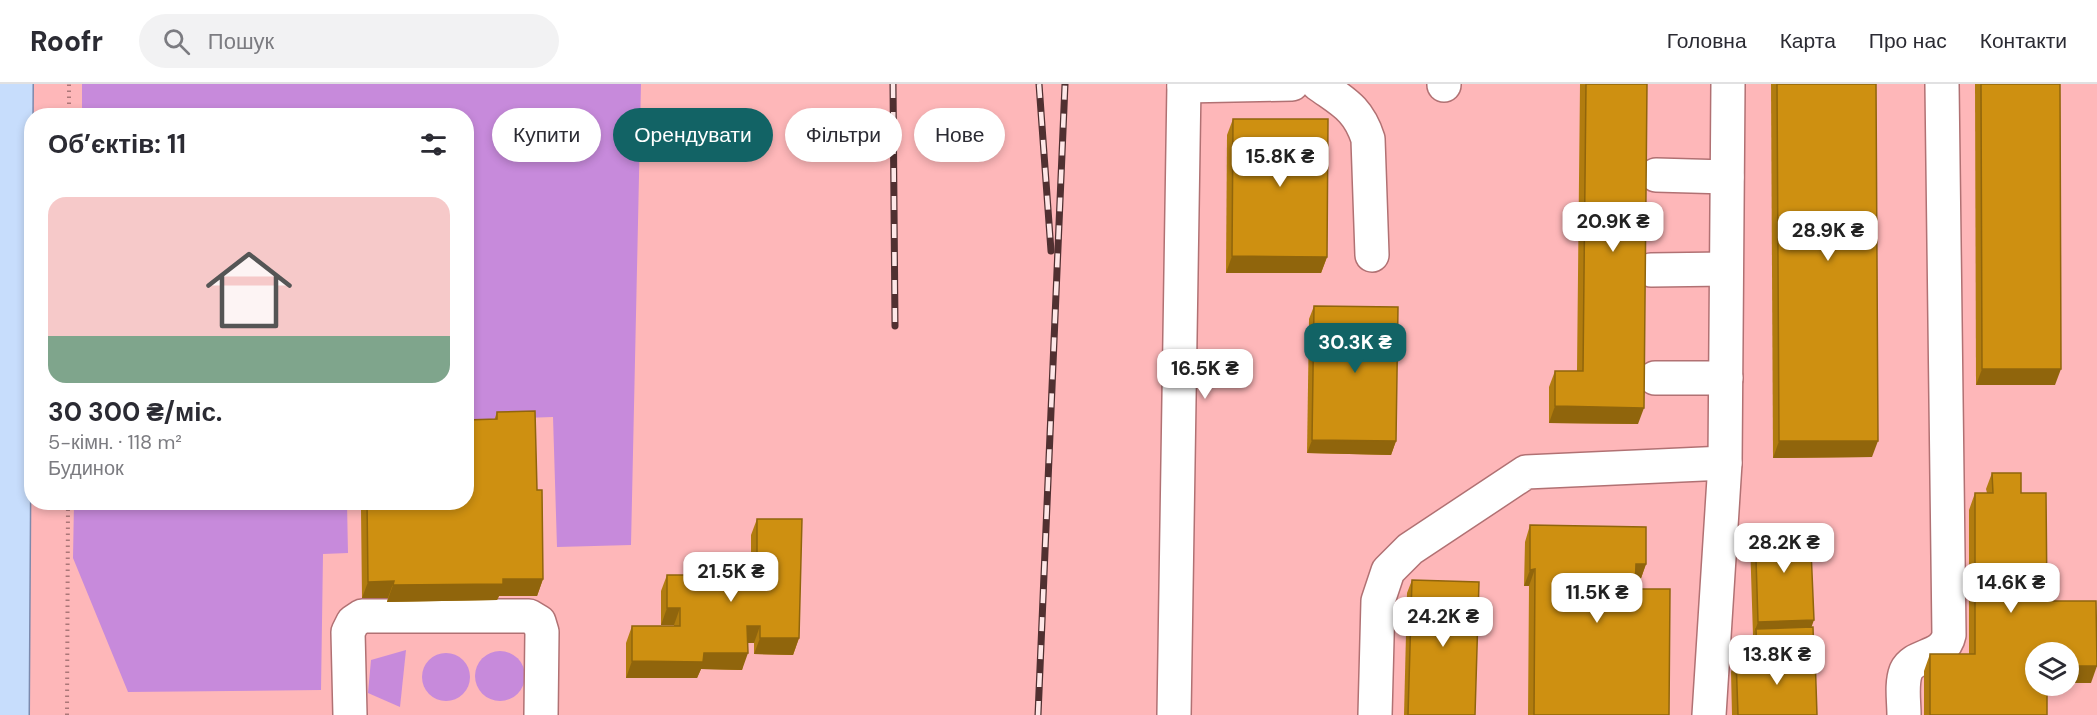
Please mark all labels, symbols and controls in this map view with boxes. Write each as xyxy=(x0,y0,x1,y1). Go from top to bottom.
search box xyxy=(139,14,559,68)
text: Roofr xyxy=(30,23,103,60)
icon: search xyxy=(160,25,193,58)
text: Пошук xyxy=(208,27,274,56)
text: Головна xyxy=(1667,27,1747,55)
text: Карта xyxy=(1780,27,1836,55)
text: Про нас xyxy=(1869,27,1947,55)
text: Контакти xyxy=(1980,27,2067,55)
chip: Купити xyxy=(492,108,601,162)
chip: Орендувати xyxy=(613,108,773,162)
chip: Фільтри xyxy=(785,108,902,162)
chip: Нове xyxy=(914,108,1005,162)
text: Об’єктів: 11 xyxy=(48,127,186,161)
icon: filters xyxy=(417,128,450,161)
pin: 15.8K ₴ xyxy=(1225,137,1335,188)
text: 15.8K ₴ xyxy=(1246,143,1314,169)
pin: 20.9K ₴ xyxy=(1558,202,1668,253)
text: 20.9K ₴ xyxy=(1577,208,1649,234)
pin: 28.9K ₴ xyxy=(1773,211,1883,262)
text: 28.9K ₴ xyxy=(1792,217,1864,243)
icon: home xyxy=(195,236,303,344)
pin: 30.3K ₴ xyxy=(1300,323,1410,374)
text: 30.3K ₴ xyxy=(1318,329,1392,355)
pin: 16.5K ₴ xyxy=(1150,349,1260,400)
text: 16.5K ₴ xyxy=(1171,355,1239,381)
text: 30 300 ₴/міс. xyxy=(48,395,222,429)
text: 5-кімн. · 118 m² xyxy=(48,429,182,455)
text: Будинок xyxy=(48,455,124,481)
pin: 28.2K ₴ xyxy=(1729,523,1839,574)
text: 28.2K ₴ xyxy=(1748,529,1820,555)
pin: 21.5K ₴ xyxy=(676,552,786,603)
text: 21.5K ₴ xyxy=(697,558,765,584)
pin: 14.6K ₴ xyxy=(1956,563,2066,614)
text: 14.6K ₴ xyxy=(1977,569,2045,595)
pin: 11.5K ₴ xyxy=(1542,573,1652,624)
text: 11.5K ₴ xyxy=(1565,579,1629,605)
pin: 24.2K ₴ xyxy=(1388,597,1498,648)
text: 24.2K ₴ xyxy=(1407,603,1479,629)
pin: 13.8K ₴ xyxy=(1722,635,1832,686)
text: 13.8K ₴ xyxy=(1743,641,1811,667)
map controls xyxy=(2025,642,2079,696)
button: layers xyxy=(2025,642,2079,696)

